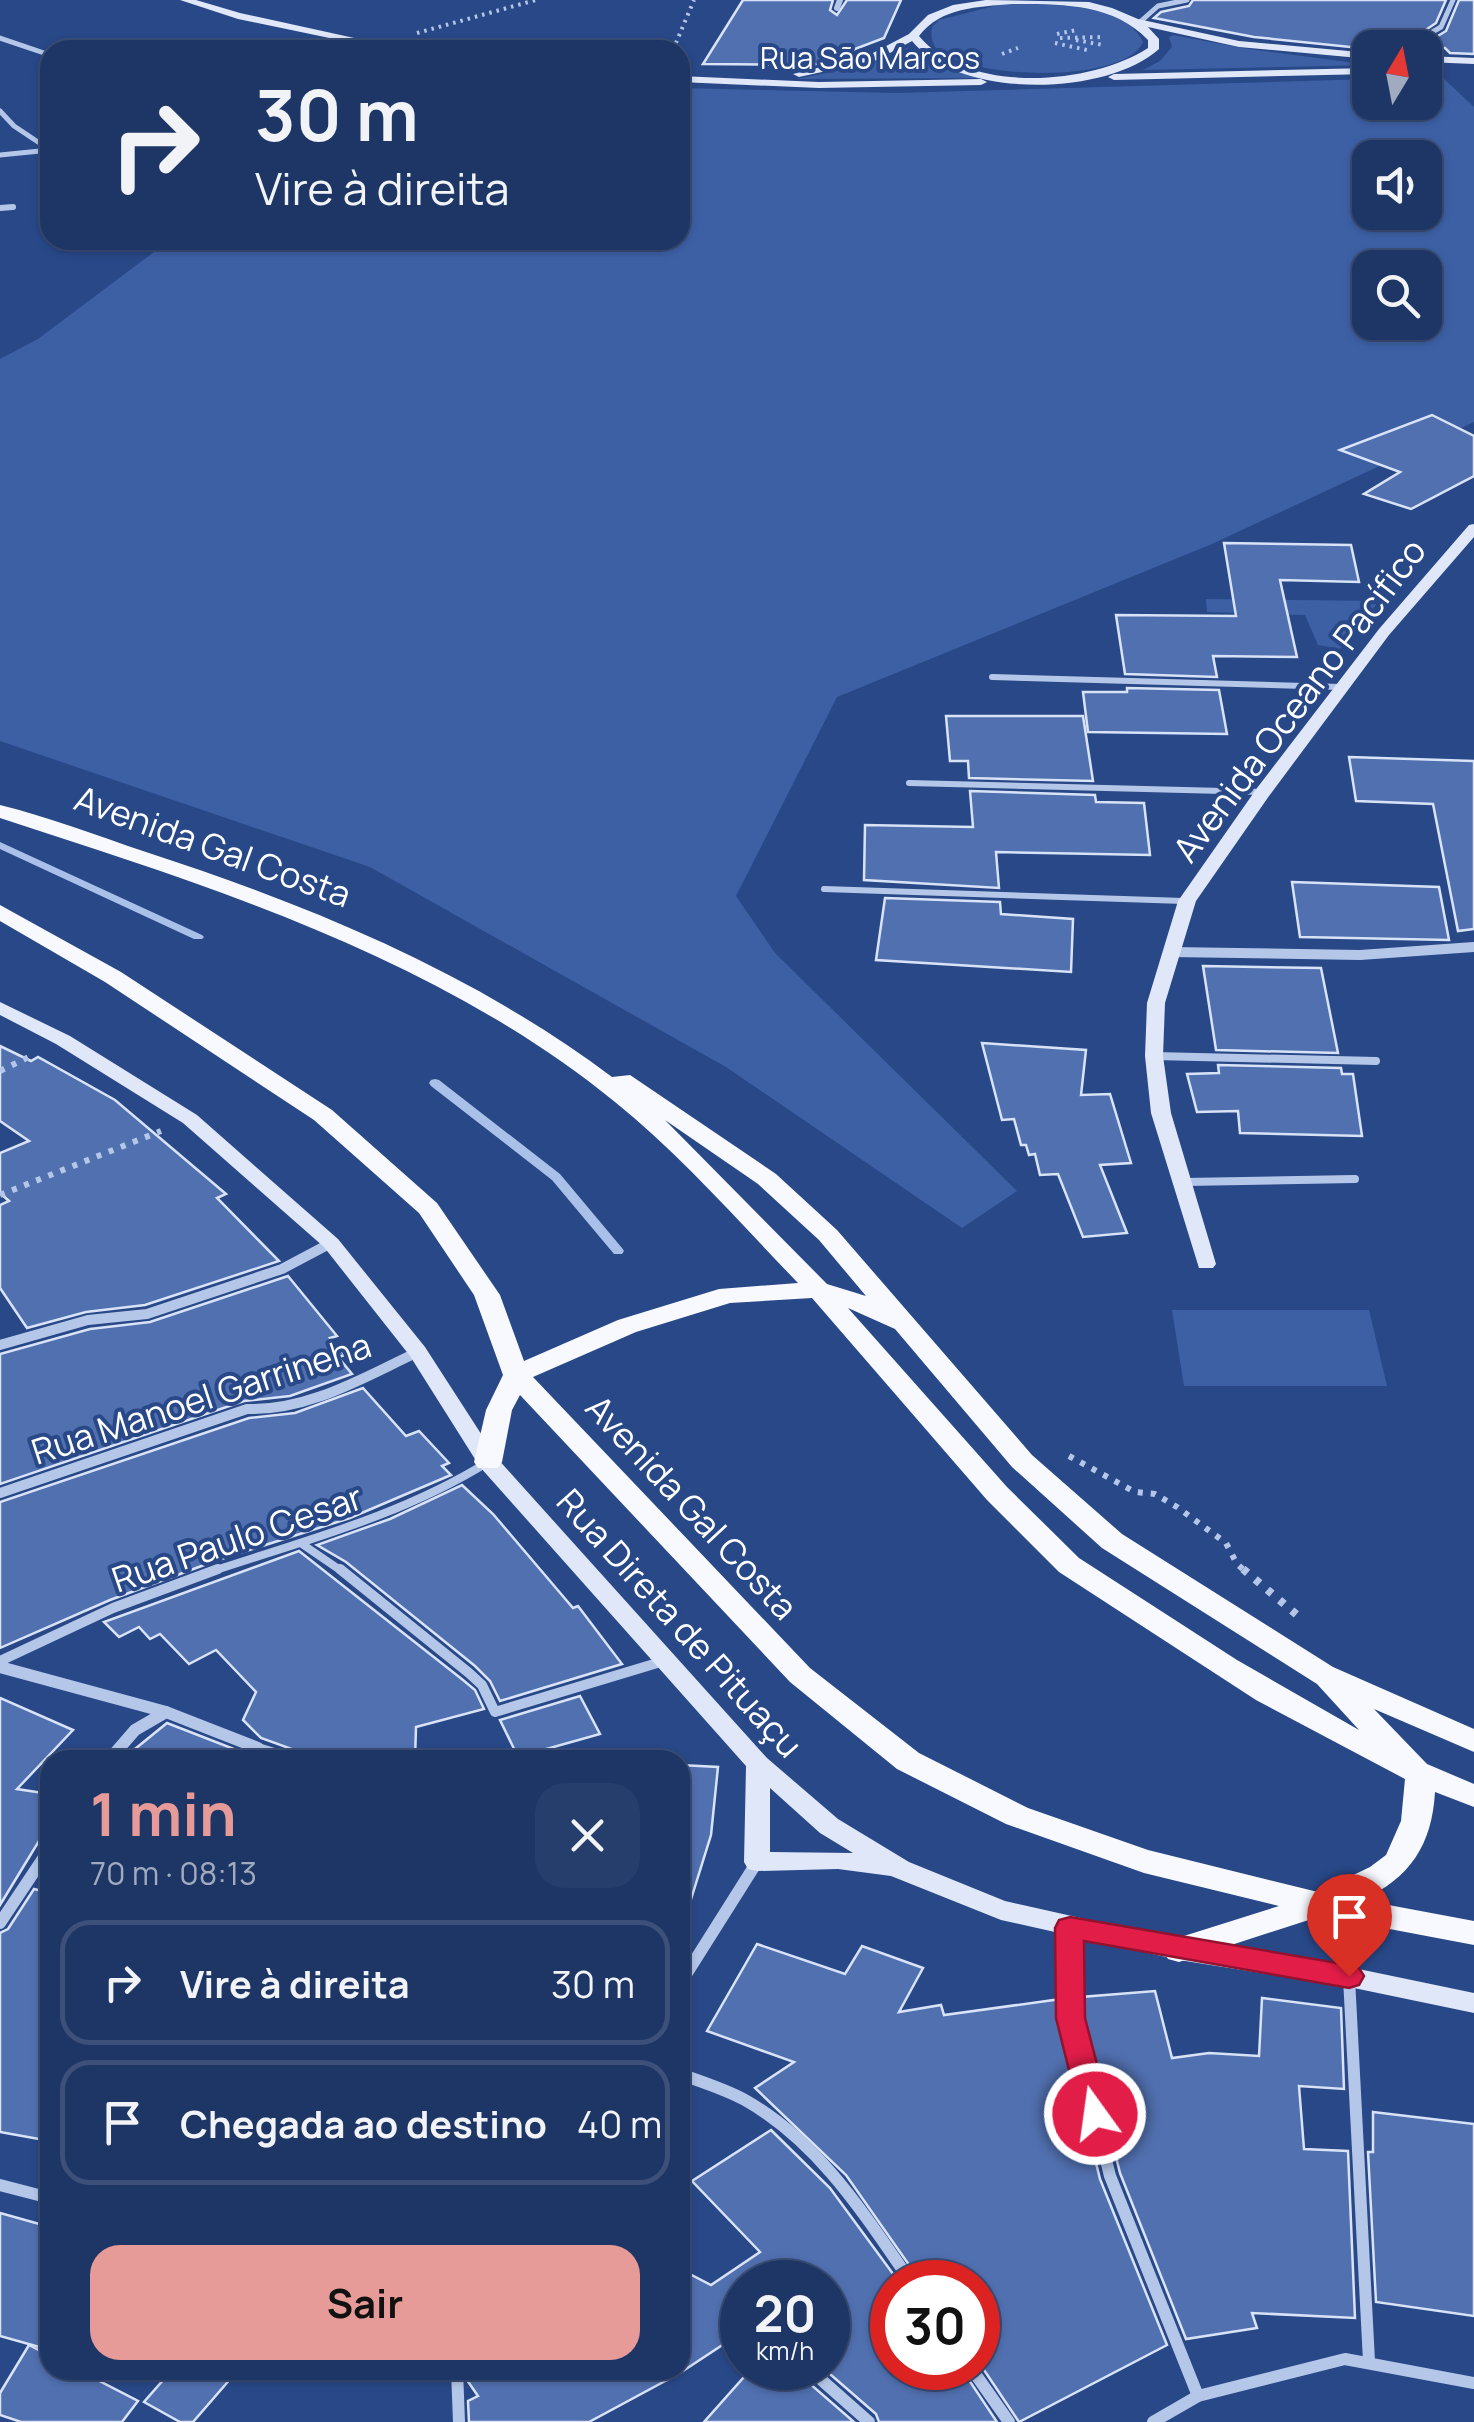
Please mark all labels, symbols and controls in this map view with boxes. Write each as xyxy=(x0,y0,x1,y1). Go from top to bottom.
north arrow xyxy=(1352,30,1442,120)
map controls xyxy=(1352,30,1442,340)
street label: Rua São Marcos xyxy=(760,37,980,78)
text: 30 m xyxy=(255,66,419,162)
icon: right xyxy=(90,80,220,210)
button: sound xyxy=(1352,140,1442,230)
text: Vire à direita xyxy=(255,157,510,219)
button: search xyxy=(1352,250,1442,340)
street label: Avenida Oceano Pacífico xyxy=(1161,528,1437,872)
street label: Avenida Gal Costa xyxy=(68,774,358,918)
street label: Rua Manoel Garrineha xyxy=(25,1320,377,1476)
street label: Avenida Gal Costa xyxy=(575,1384,809,1630)
street label: Rua Paulo Cesar xyxy=(105,1473,369,1603)
street label: Rua Direta de Pituaçu xyxy=(546,1478,814,1768)
text: 1 min xyxy=(90,1772,237,1854)
button: close xyxy=(535,1783,640,1888)
text: 70 m · 08:13 xyxy=(90,1851,257,1895)
pin xyxy=(1307,1874,1392,1977)
icon: arrive xyxy=(1322,1889,1377,1944)
icon: right xyxy=(95,1955,150,2010)
text: Vire à direita xyxy=(180,1957,410,2009)
text: 30 m xyxy=(551,1957,635,2009)
position arrow xyxy=(1043,2062,1147,2166)
icon: arrive xyxy=(95,2095,150,2150)
text: Chegada ao destino xyxy=(180,2097,547,2149)
text: 40 m xyxy=(577,2097,662,2149)
button: Sair xyxy=(90,2245,640,2360)
speed limit sign: 30 xyxy=(870,2260,1000,2390)
text: 20 xyxy=(754,2279,816,2347)
text: km/h xyxy=(756,2333,814,2368)

